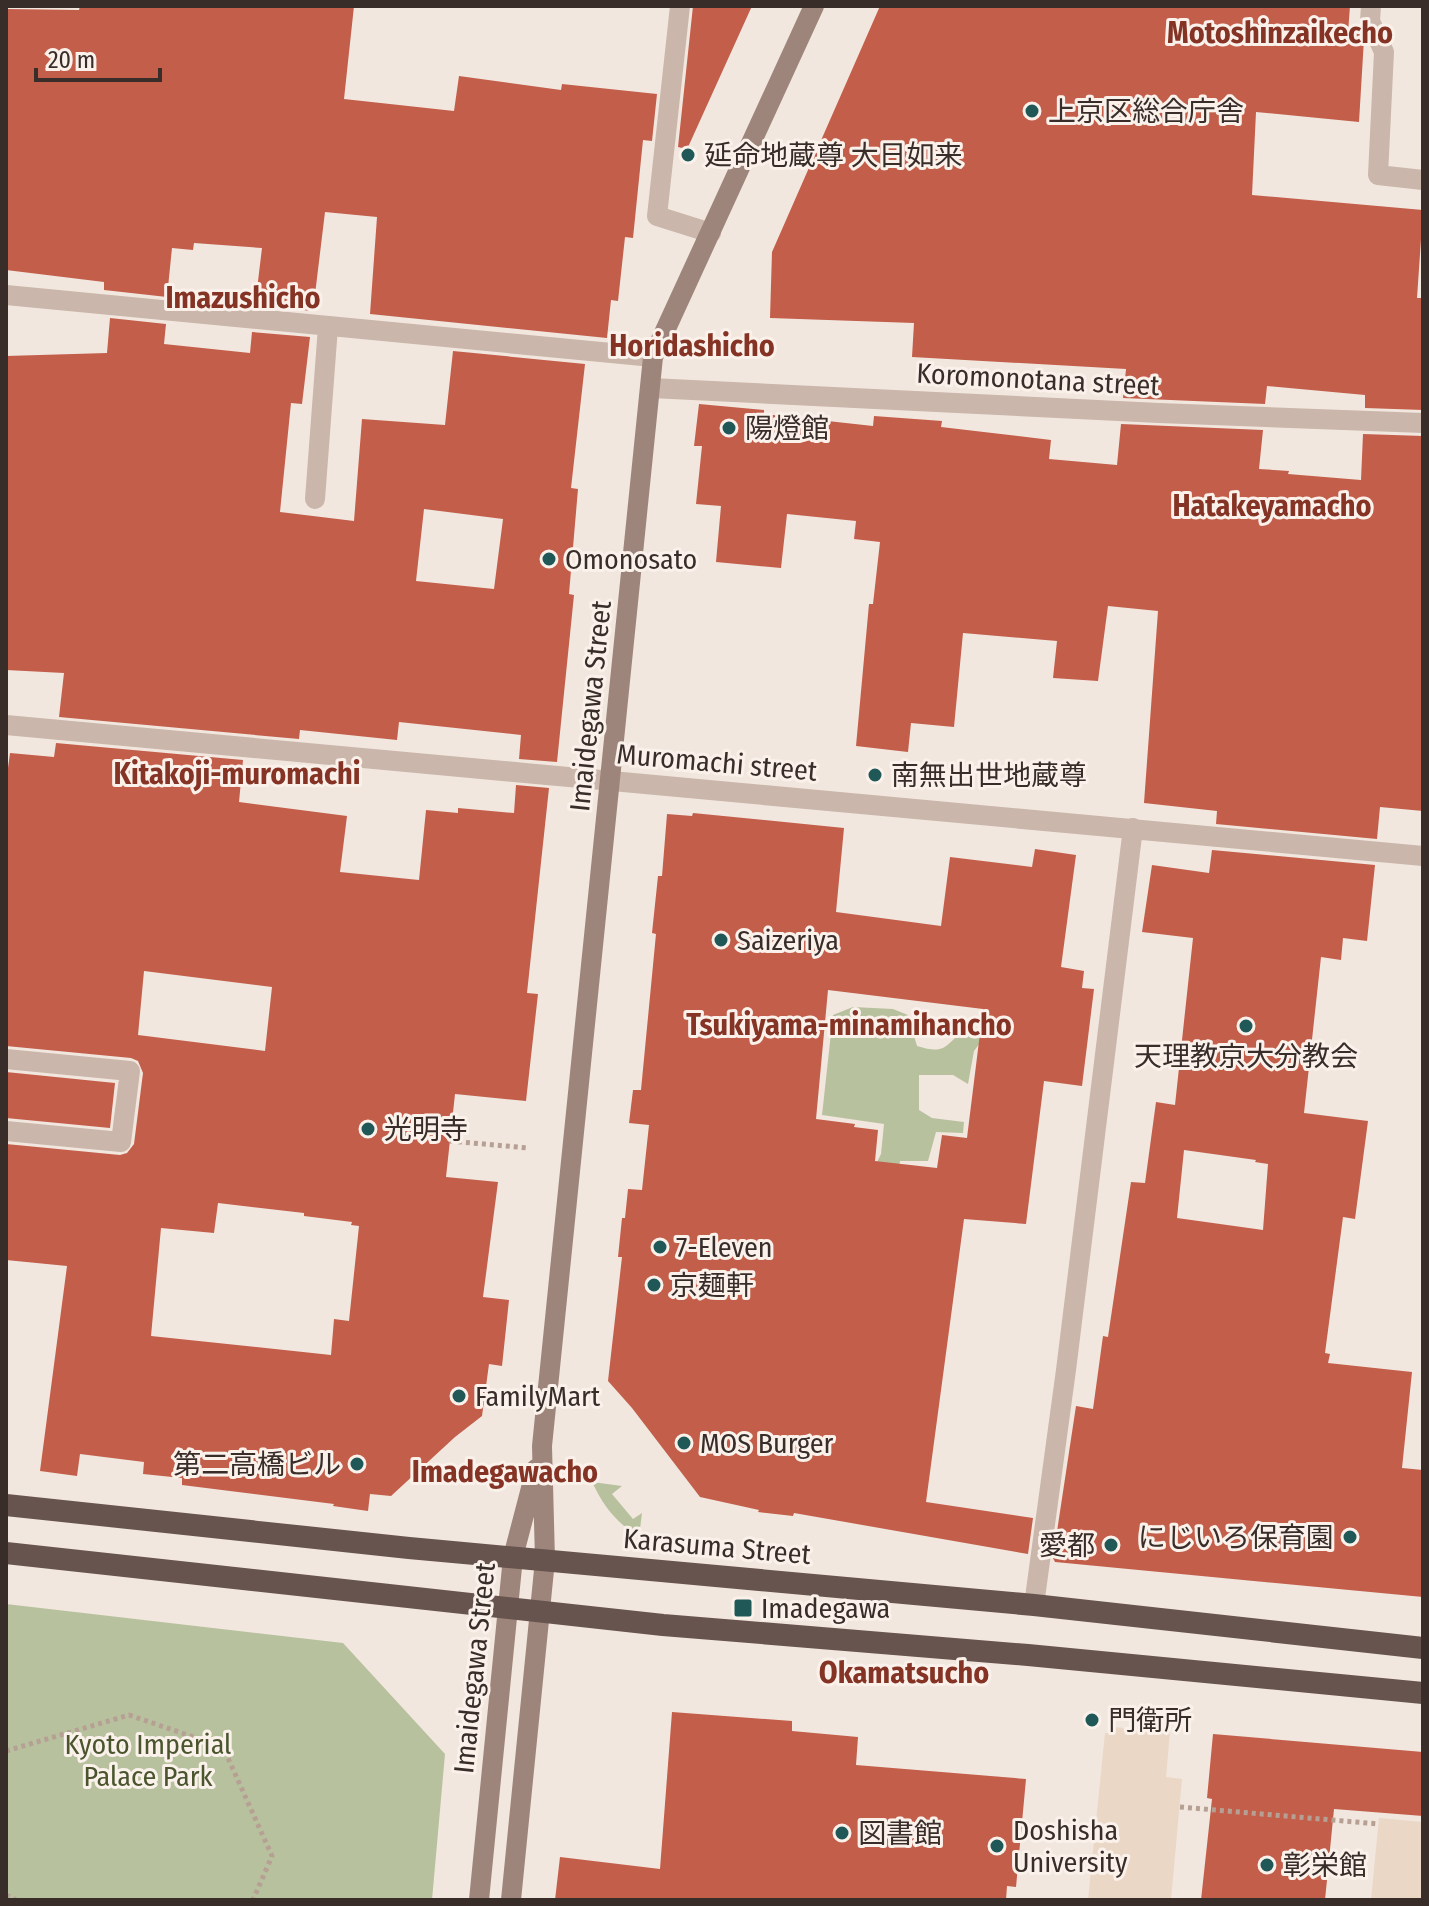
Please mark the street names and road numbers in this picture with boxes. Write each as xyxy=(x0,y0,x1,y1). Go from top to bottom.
street label: Koromonotana street xyxy=(916,357,1161,402)
street label: Imaidegawa Street xyxy=(563,598,618,813)
street label: Muromachi street xyxy=(615,737,819,788)
street label: Karasuma Street xyxy=(622,1522,813,1571)
street label: Imaidegawa Street xyxy=(447,1560,502,1775)

